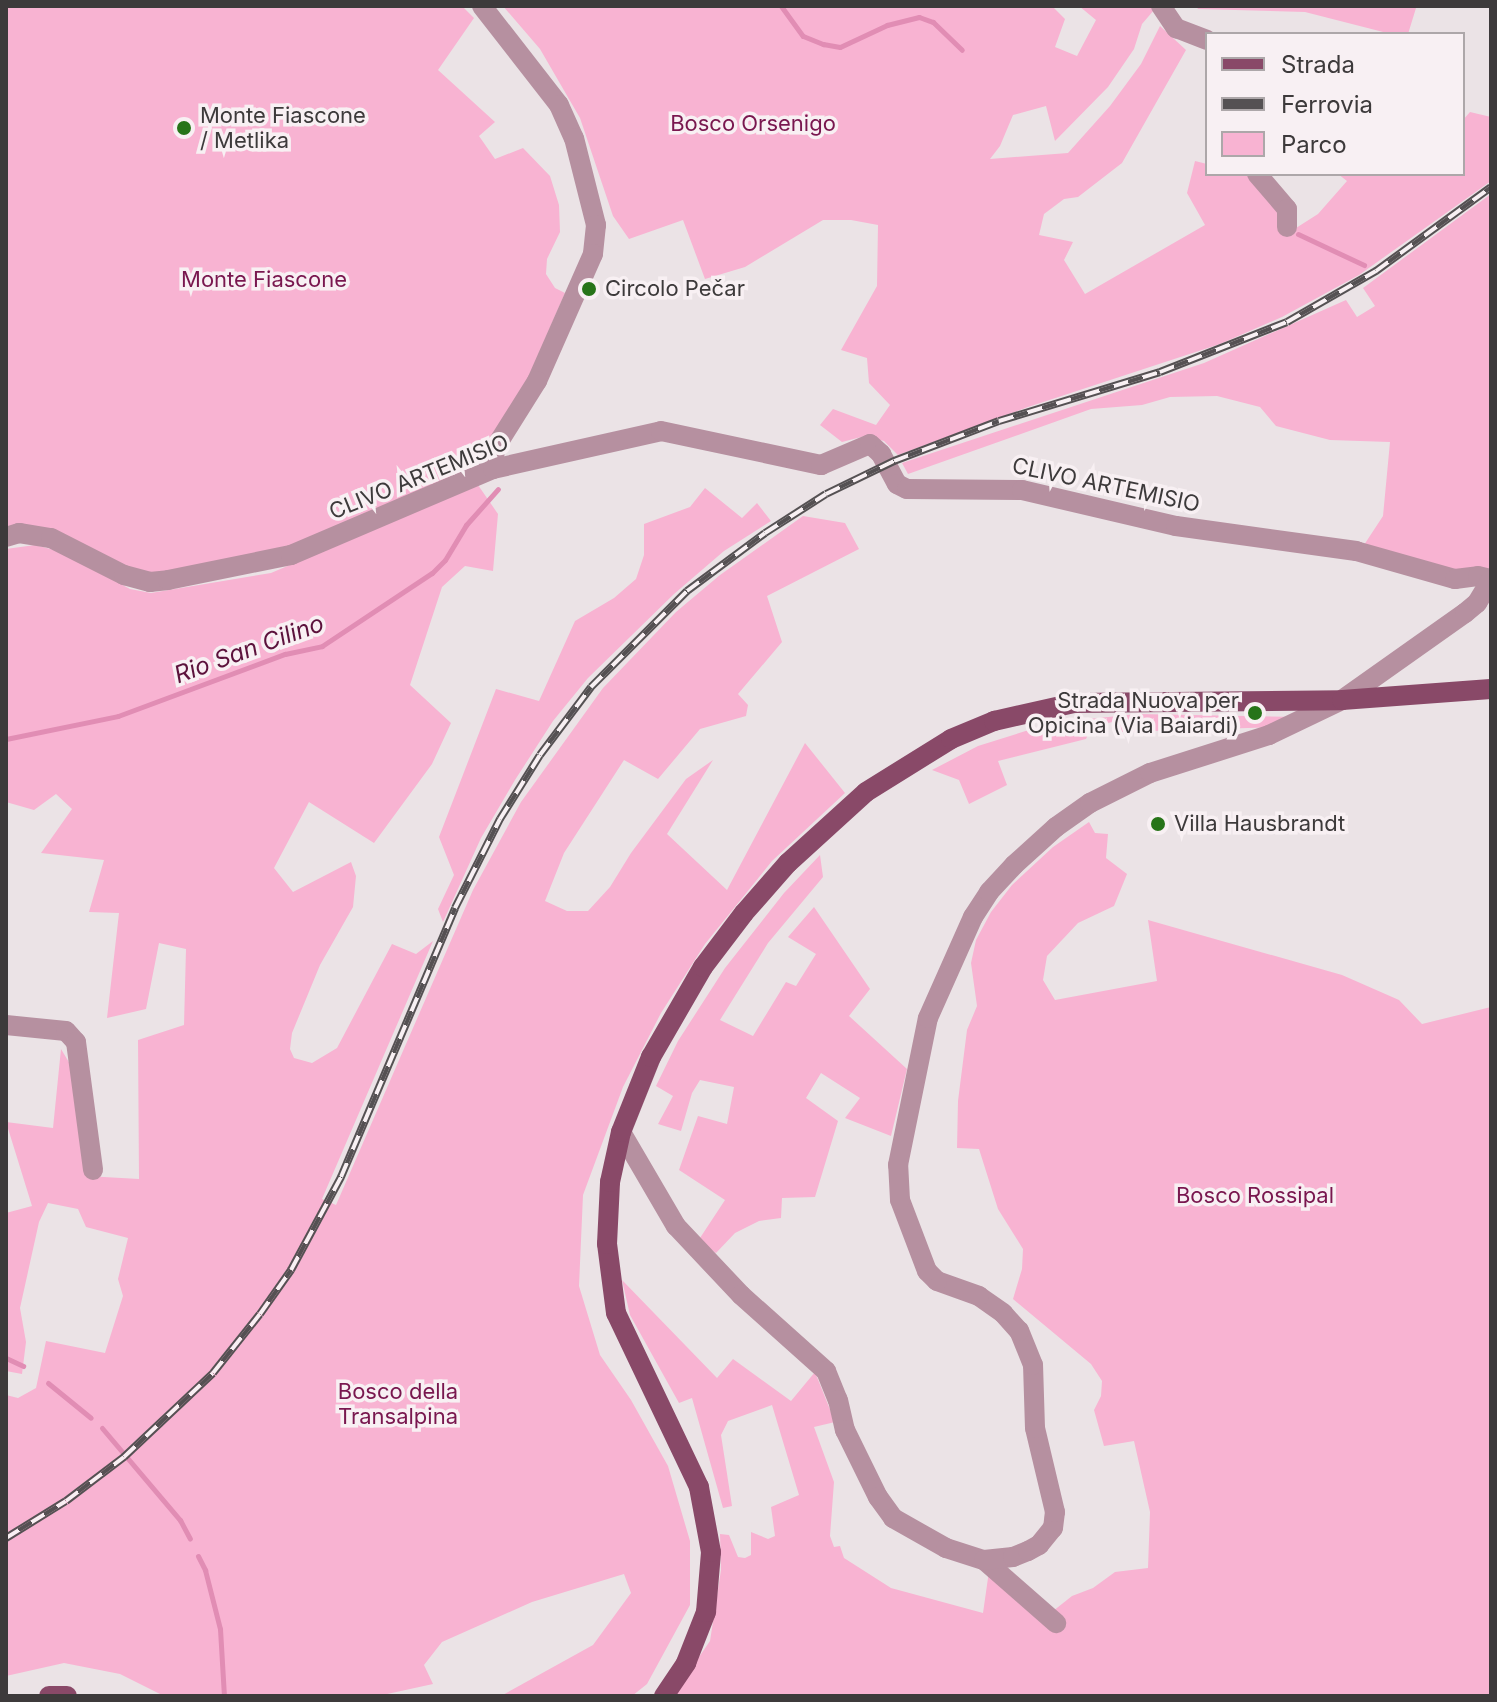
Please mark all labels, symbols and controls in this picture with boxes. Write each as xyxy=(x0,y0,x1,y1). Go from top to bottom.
legend xyxy=(1205,32,1465,176)
text: Strada xyxy=(1281,50,1355,79)
text: Ferrovia xyxy=(1281,90,1373,119)
place label: Monte Fiascone / Metlika xyxy=(200,102,366,154)
park label: Bosco Orsenigo xyxy=(670,111,836,137)
marker: Monte Fiascone / Metlika xyxy=(175,119,193,137)
text: Parco xyxy=(1281,130,1347,159)
park label: Monte Fiascone xyxy=(181,267,347,293)
place label: Circolo Pečar xyxy=(605,276,745,302)
marker: Circolo Pečar xyxy=(580,280,598,298)
street label: CLIVO ARTEMISIO xyxy=(325,429,513,525)
street label: CLIVO ARTEMISIO xyxy=(1010,452,1202,518)
water label: Rio San Cilino xyxy=(170,609,328,689)
place label: Strada Nuova per Opicina (Via Baiardi) xyxy=(1028,687,1239,738)
marker: Strada Nuova per Opicina (Via Baiardi) xyxy=(1246,704,1264,722)
place label: Villa Hausbrandt xyxy=(1174,811,1345,837)
marker: Villa Hausbrandt xyxy=(1149,815,1167,833)
park label: Bosco Rossipal xyxy=(1176,1183,1334,1209)
park label: Bosco della Transalpina xyxy=(338,1378,458,1430)

